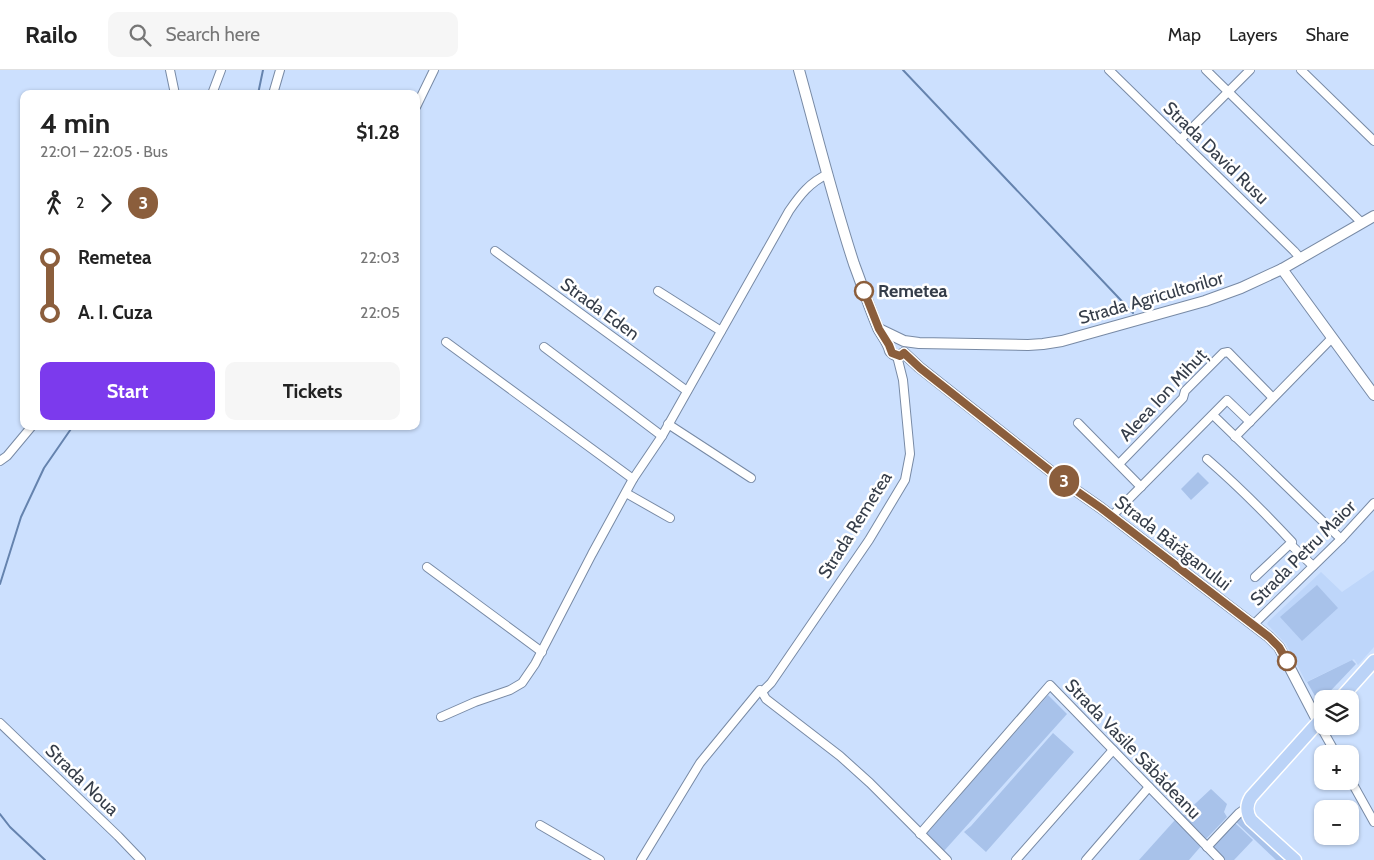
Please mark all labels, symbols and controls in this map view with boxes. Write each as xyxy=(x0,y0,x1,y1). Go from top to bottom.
search box xyxy=(108,12,458,57)
text: Railo xyxy=(25,20,78,49)
icon: search xyxy=(126,21,154,49)
text: Search here xyxy=(166,23,260,46)
text: Map xyxy=(1168,24,1201,46)
text: Layers xyxy=(1229,24,1278,46)
text: Share xyxy=(1306,24,1349,46)
street label: Strada David Rusu xyxy=(1159,97,1273,209)
text: 4 min xyxy=(40,106,110,140)
text: $1.28 xyxy=(356,121,400,144)
text: 22:01 – 22:05 · Bus xyxy=(40,142,168,161)
icon: walk xyxy=(40,189,68,217)
icon: forward xyxy=(92,189,120,217)
text: 3 xyxy=(138,192,148,214)
text: 2 xyxy=(76,193,84,212)
text: Remetea xyxy=(78,246,151,269)
text: 22:03 xyxy=(360,248,400,267)
street label: Strada Agricultorilor xyxy=(1076,267,1226,329)
street label: Strada Eden xyxy=(556,273,644,345)
place label: Remetea xyxy=(878,280,948,302)
marker: Remetea xyxy=(854,281,874,301)
text: A. I. Cuza xyxy=(78,301,153,324)
text: 22:05 xyxy=(360,303,400,322)
street label: Aleea Ion Mihuț xyxy=(1115,344,1212,446)
button: Start xyxy=(40,362,215,420)
button: Tickets xyxy=(225,362,400,420)
line badge: 3 xyxy=(1048,465,1080,497)
street label: Strada Remetea xyxy=(813,467,897,582)
text: 3 xyxy=(1059,470,1069,492)
street label: Strada Bărăganului xyxy=(1111,491,1235,595)
street label: Strada Petru Maior xyxy=(1246,495,1361,610)
unlabelled marker xyxy=(1277,651,1297,671)
street label: Strada Vasile Săbădeanu xyxy=(1061,674,1205,824)
map controls xyxy=(1314,690,1359,845)
button: layers xyxy=(1314,690,1359,735)
street label: Strada Noua xyxy=(41,740,124,821)
button: + xyxy=(1314,745,1359,790)
button: − xyxy=(1314,800,1359,845)

